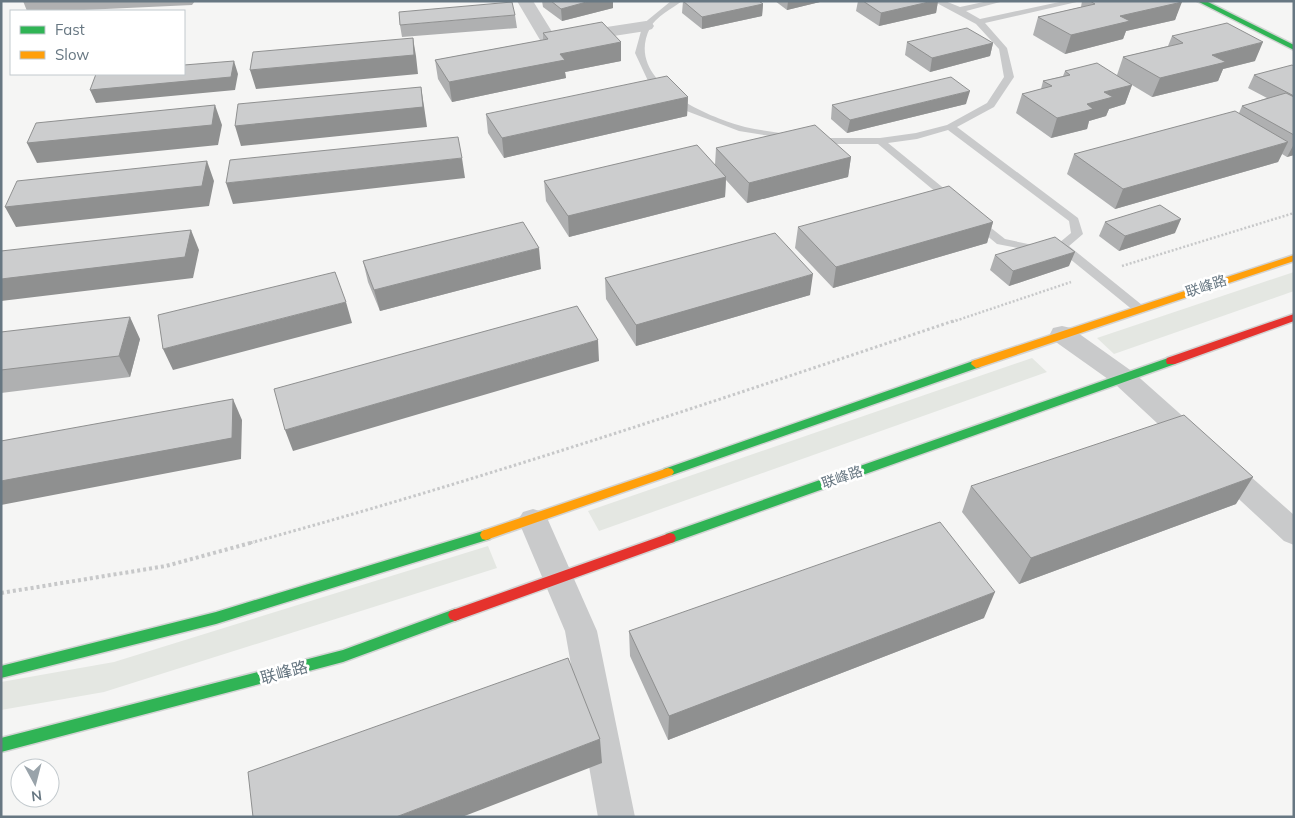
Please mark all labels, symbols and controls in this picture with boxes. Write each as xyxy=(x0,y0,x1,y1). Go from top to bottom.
legend xyxy=(10,10,185,75)
text: Fast xyxy=(55,20,85,39)
text: Slow xyxy=(55,45,89,64)
street label: 联峰路 xyxy=(1183,271,1229,301)
street label: 联峰路 xyxy=(819,462,865,492)
street label: 联峰路 xyxy=(258,656,310,688)
north arrow xyxy=(10,758,60,808)
text: N xyxy=(30,786,43,805)

